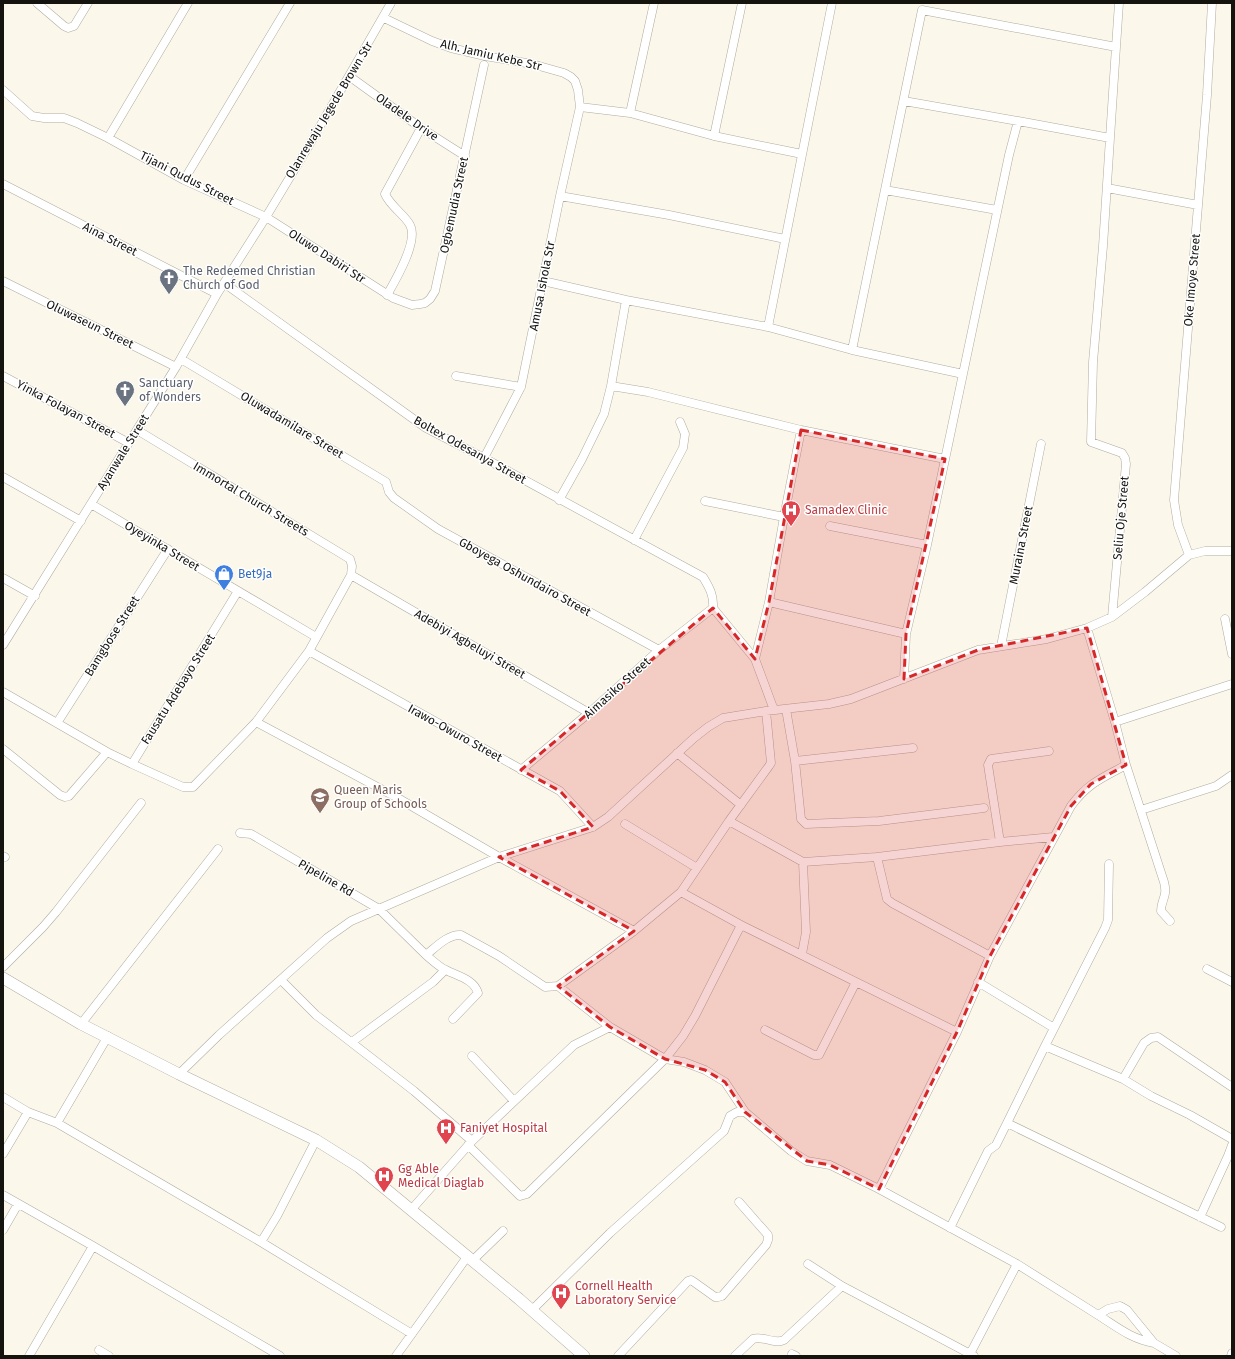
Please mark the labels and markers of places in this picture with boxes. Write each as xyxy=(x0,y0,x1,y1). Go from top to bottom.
place label: The Redeemed Christian Church of God xyxy=(183,264,316,292)
church icon: The Redeemed Christian Church of God xyxy=(158,267,180,295)
place label: Sanctuary of Wonders xyxy=(139,376,201,404)
church icon: Sanctuary of Wonders xyxy=(114,379,136,407)
hospital icon: Samadex Clinic xyxy=(780,499,802,527)
place label: Samadex Clinic xyxy=(805,503,887,517)
shop icon: Bet9ja xyxy=(213,563,235,591)
place label: Bet9ja xyxy=(238,567,272,581)
place label: Queen Maris Group of Schools xyxy=(334,783,427,811)
school or university icon: Queen Maris Group of Schools xyxy=(309,786,331,814)
hospital icon: Faniyet Hospital xyxy=(435,1117,457,1145)
place label: Faniyet Hospital xyxy=(460,1121,548,1135)
place label: Gg Able Medical Diaglab xyxy=(398,1162,484,1190)
hospital icon: Gg Able Medical Diaglab xyxy=(373,1165,395,1193)
place label: Cornell Health Laboratory Service xyxy=(575,1279,676,1307)
hospital icon: Cornell Health Laboratory Service xyxy=(550,1282,572,1310)

